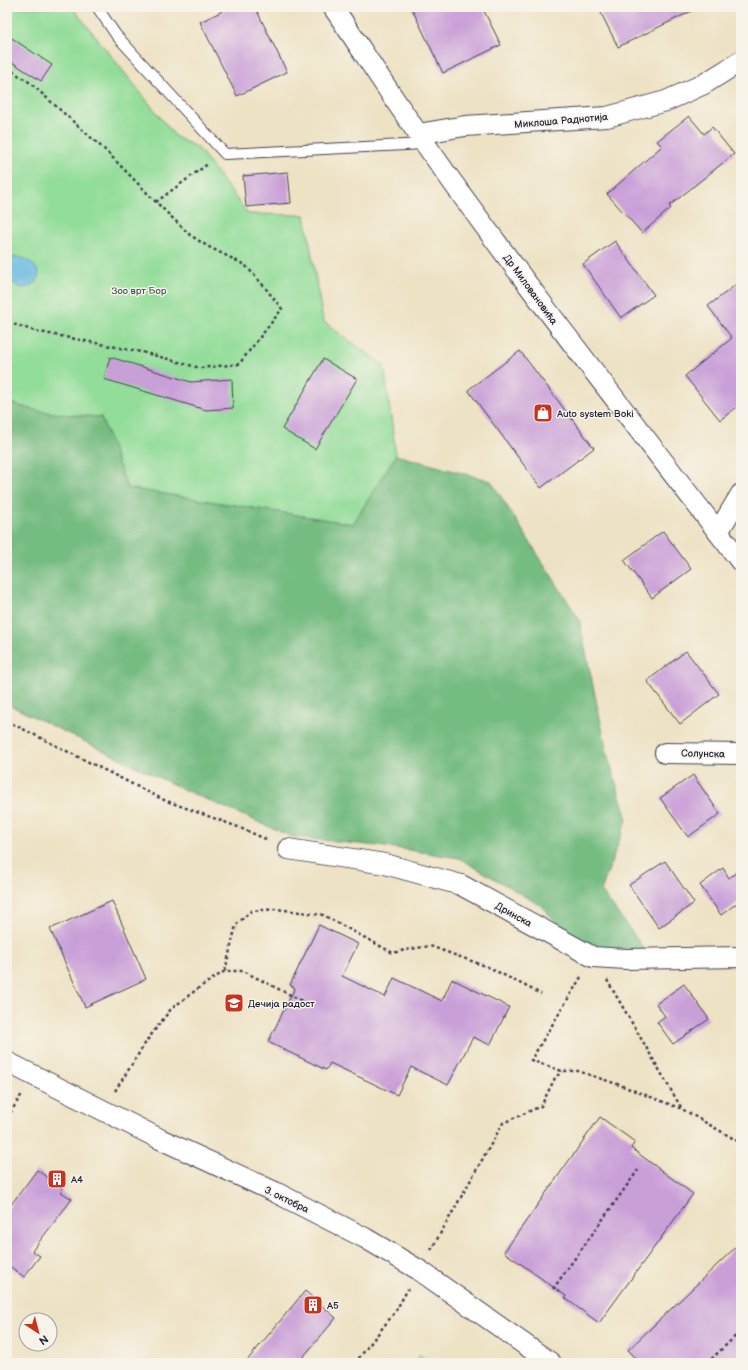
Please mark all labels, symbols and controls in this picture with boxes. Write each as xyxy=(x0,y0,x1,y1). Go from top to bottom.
street label: Миклоша Раднотија xyxy=(514,111,608,131)
street label: Др Миловановића xyxy=(501,252,560,327)
park label: Зоо врт Бор xyxy=(112,285,167,297)
shop icon: Auto system Boki xyxy=(532,402,554,424)
place label: Auto system Boki xyxy=(557,408,634,420)
street label: Солунска xyxy=(681,748,725,760)
street label: Дринска xyxy=(493,900,534,930)
school or university icon: Дечија радост xyxy=(223,992,245,1014)
place label: Дечија радост xyxy=(248,998,315,1010)
building icon: A4 xyxy=(46,1168,68,1190)
place label: A4 xyxy=(71,1174,83,1186)
street label: 3. октобра xyxy=(262,1184,311,1216)
building icon: A5 xyxy=(302,1294,324,1316)
place label: A5 xyxy=(327,1300,339,1312)
north arrow xyxy=(18,1312,58,1352)
text: N xyxy=(36,1332,51,1347)

